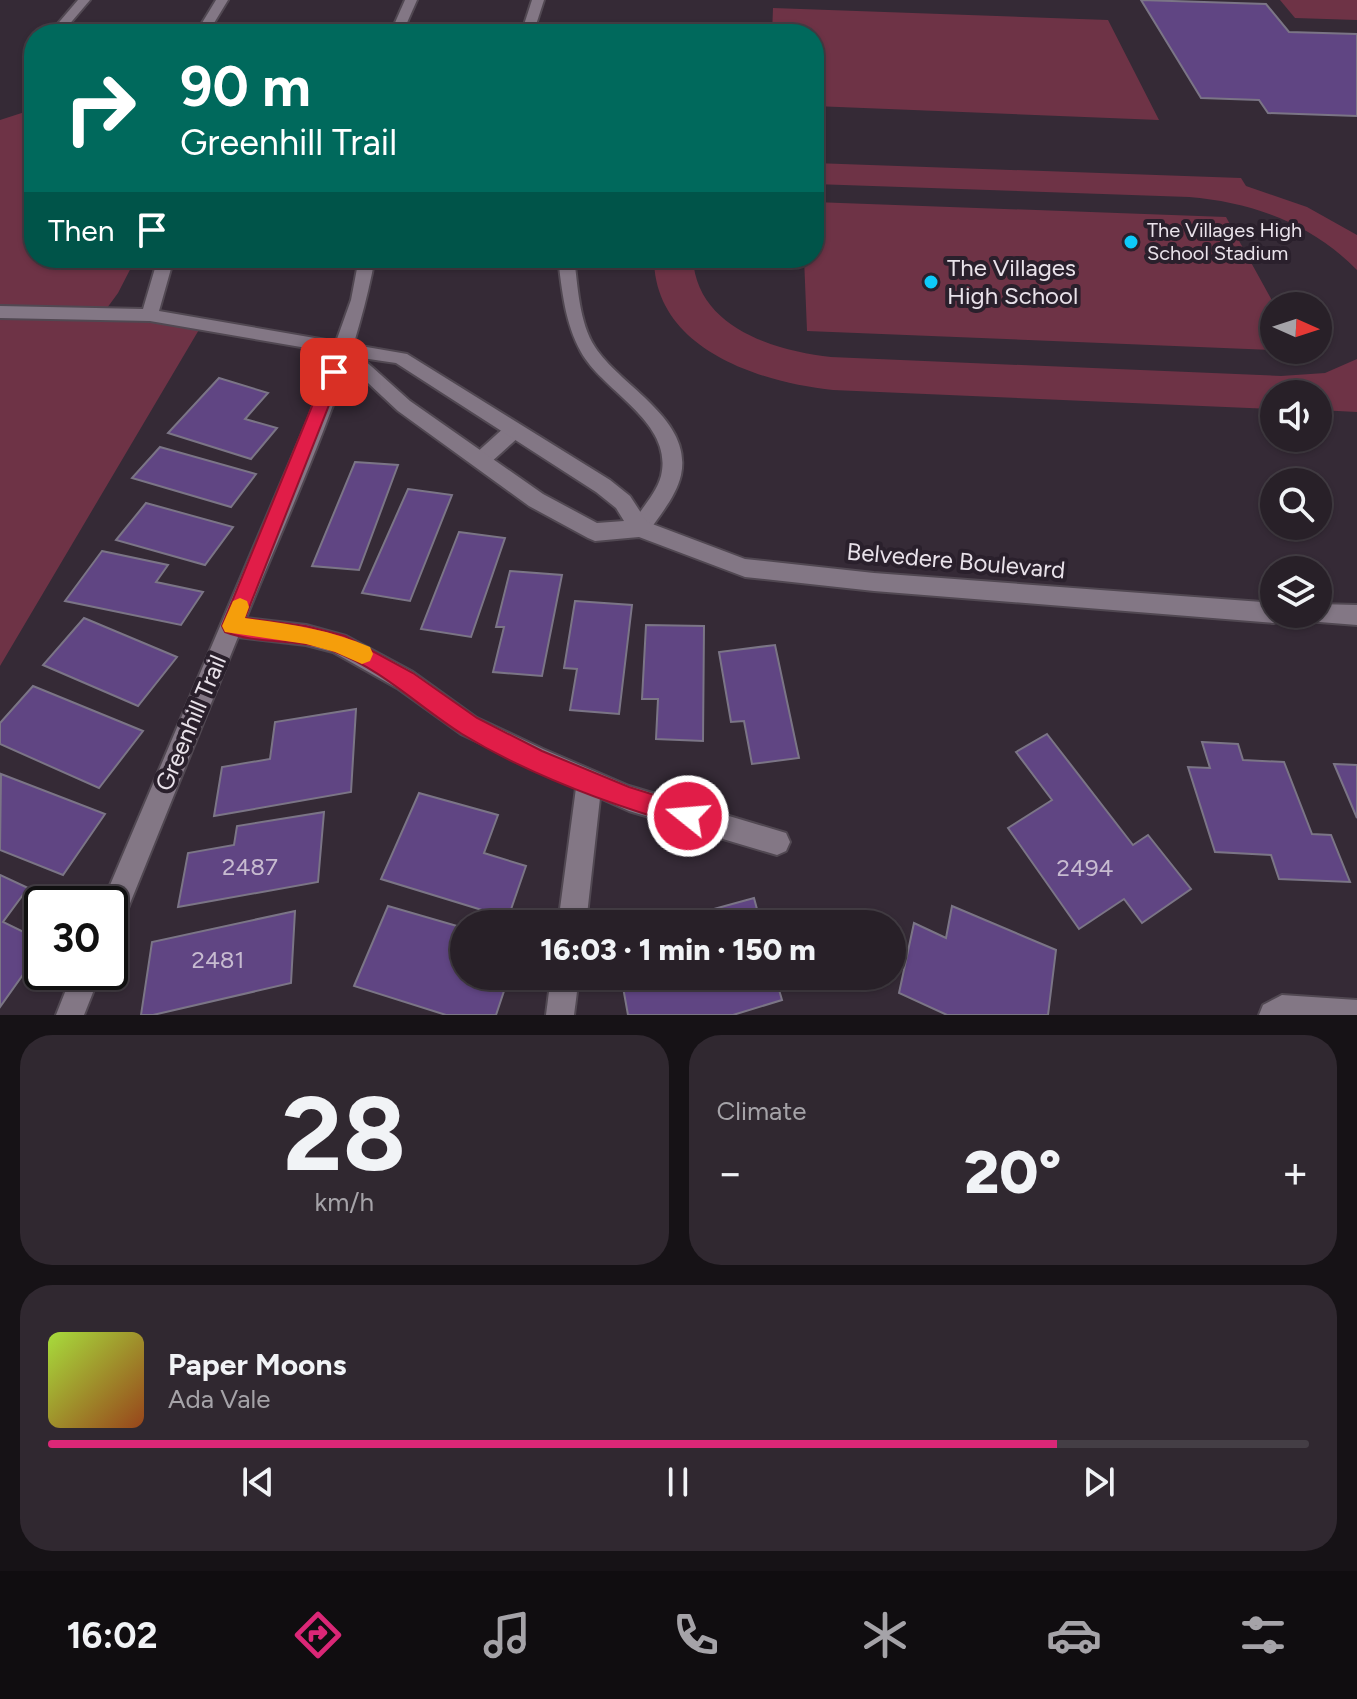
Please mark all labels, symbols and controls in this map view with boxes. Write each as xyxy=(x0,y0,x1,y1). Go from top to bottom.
text: 90 m xyxy=(180,53,311,120)
icon: right xyxy=(48,56,152,160)
text: Greenhill Trail xyxy=(180,121,397,164)
icon: arrive xyxy=(130,208,174,252)
text: Then xyxy=(48,212,114,249)
place label: The Villages High School Stadium xyxy=(1147,218,1302,265)
marker: The Villages High School Stadium xyxy=(1122,233,1140,251)
place label: The Villages High School xyxy=(947,253,1078,310)
marker: The Villages High School xyxy=(922,273,940,291)
north arrow xyxy=(1260,292,1332,364)
map controls xyxy=(1260,292,1332,628)
pin xyxy=(300,338,368,406)
icon: arrive xyxy=(312,350,356,394)
button: sound xyxy=(1260,380,1332,452)
button: search xyxy=(1260,468,1332,540)
street label: Belvedere Boulevard xyxy=(846,536,1067,585)
button: layers xyxy=(1260,556,1332,628)
street label: Greenhill Trail xyxy=(149,651,232,795)
position arrow xyxy=(646,774,730,858)
house number: 2487 xyxy=(222,852,278,881)
house number: 2494 xyxy=(1057,853,1113,882)
speed limit sign: 30 xyxy=(24,886,128,990)
text: 16:03 · 1 min · 150 m xyxy=(540,931,816,968)
house number: 2481 xyxy=(192,945,244,974)
text: 28 xyxy=(282,1071,406,1196)
text: Climate xyxy=(717,1095,806,1127)
text: 20° xyxy=(964,1136,1061,1208)
text: − xyxy=(717,1146,744,1199)
text: + xyxy=(1282,1146,1309,1199)
text: km/h xyxy=(315,1186,374,1218)
text: Paper Moons xyxy=(168,1346,347,1383)
text: Ada Vale xyxy=(168,1383,271,1415)
icon: previous xyxy=(236,1460,280,1504)
icon: pause xyxy=(656,1460,700,1504)
icon: next xyxy=(1077,1460,1121,1504)
icon: directions xyxy=(290,1607,346,1663)
icon: music xyxy=(479,1607,535,1663)
icon: phone xyxy=(668,1607,724,1663)
icon: climate xyxy=(857,1607,913,1663)
icon: car xyxy=(1046,1607,1102,1663)
icon: filters xyxy=(1235,1607,1291,1663)
text: 16:02 xyxy=(66,1614,158,1657)

